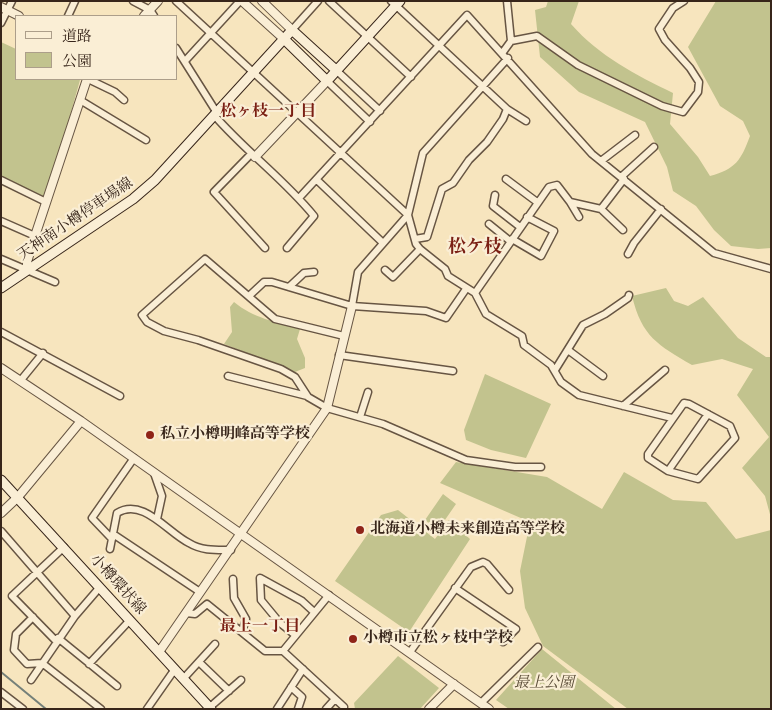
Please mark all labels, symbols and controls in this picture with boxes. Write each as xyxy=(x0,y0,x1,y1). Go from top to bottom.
legend xyxy=(15,15,178,80)
text: 道路 xyxy=(62,27,92,46)
text: 公園 xyxy=(62,52,92,71)
district label: 松ヶ枝一丁目 xyxy=(220,103,316,123)
street label: 天神南小樽停車場線 xyxy=(15,175,137,265)
district label: 松ケ枝 xyxy=(448,237,502,259)
place label: 私立小樽明峰高等学校 xyxy=(160,426,310,444)
marker: 私立小樽明峰高等学校 xyxy=(144,429,156,441)
place label: 北海道小樽未来創造高等学校 xyxy=(370,521,565,539)
marker: 北海道小樽未来創造高等学校 xyxy=(354,524,366,536)
street label: 小樽環状線 xyxy=(85,551,149,619)
district label: 最上一丁目 xyxy=(220,618,300,638)
place label: 小樽市立松ヶ枝中学校 xyxy=(363,630,513,648)
marker: 小樽市立松ヶ枝中学校 xyxy=(347,633,359,645)
park label: 最上公園 xyxy=(514,675,574,693)

